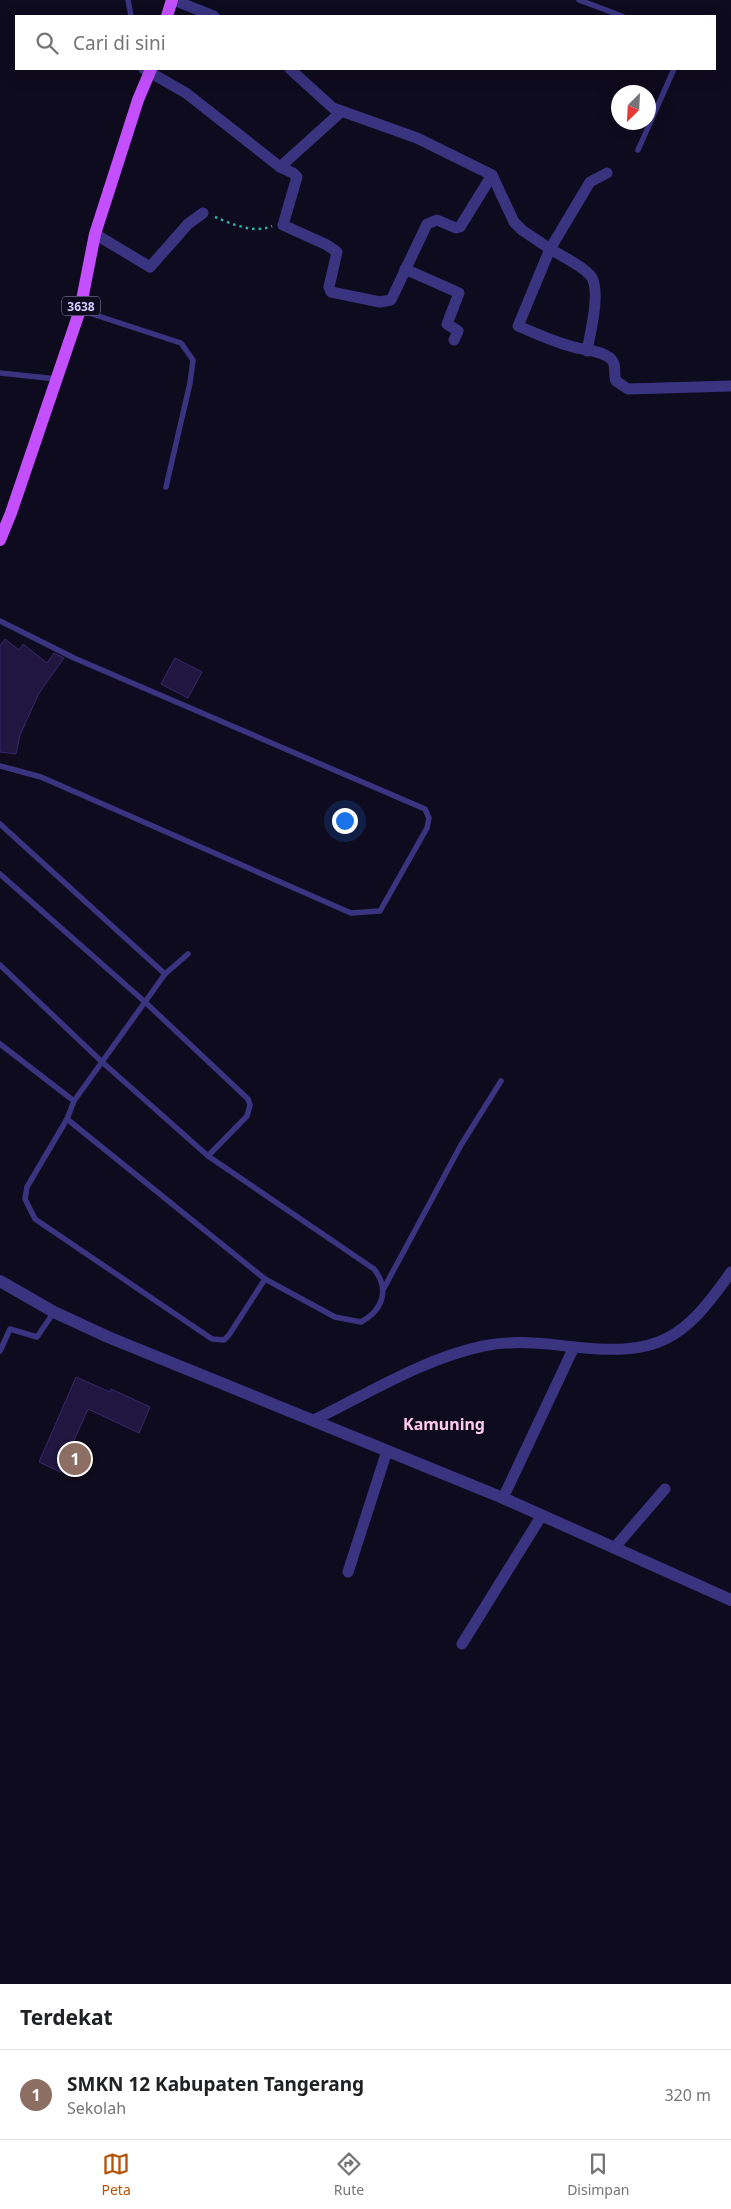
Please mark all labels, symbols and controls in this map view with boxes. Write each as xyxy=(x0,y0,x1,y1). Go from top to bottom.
search box xyxy=(15,15,716,70)
icon: search xyxy=(33,29,61,57)
text: Cari di sini xyxy=(73,30,166,56)
north arrow xyxy=(611,85,656,130)
road number: 3638 xyxy=(62,296,100,316)
your location xyxy=(332,808,358,834)
district label: Kamuning xyxy=(403,1413,485,1435)
pin: 1 xyxy=(59,1440,91,1478)
text: Terdekat xyxy=(20,2003,113,2031)
text: SMKN 12 Kabupaten Tangerang xyxy=(67,2071,364,2097)
text: 1 xyxy=(31,2084,41,2106)
text: 320 m xyxy=(664,2084,711,2106)
text: Sekolah xyxy=(67,2097,126,2119)
tab: Peta xyxy=(102,2150,131,2199)
tab: Rute xyxy=(334,2150,364,2199)
tab: Disimpan xyxy=(567,2150,629,2199)

